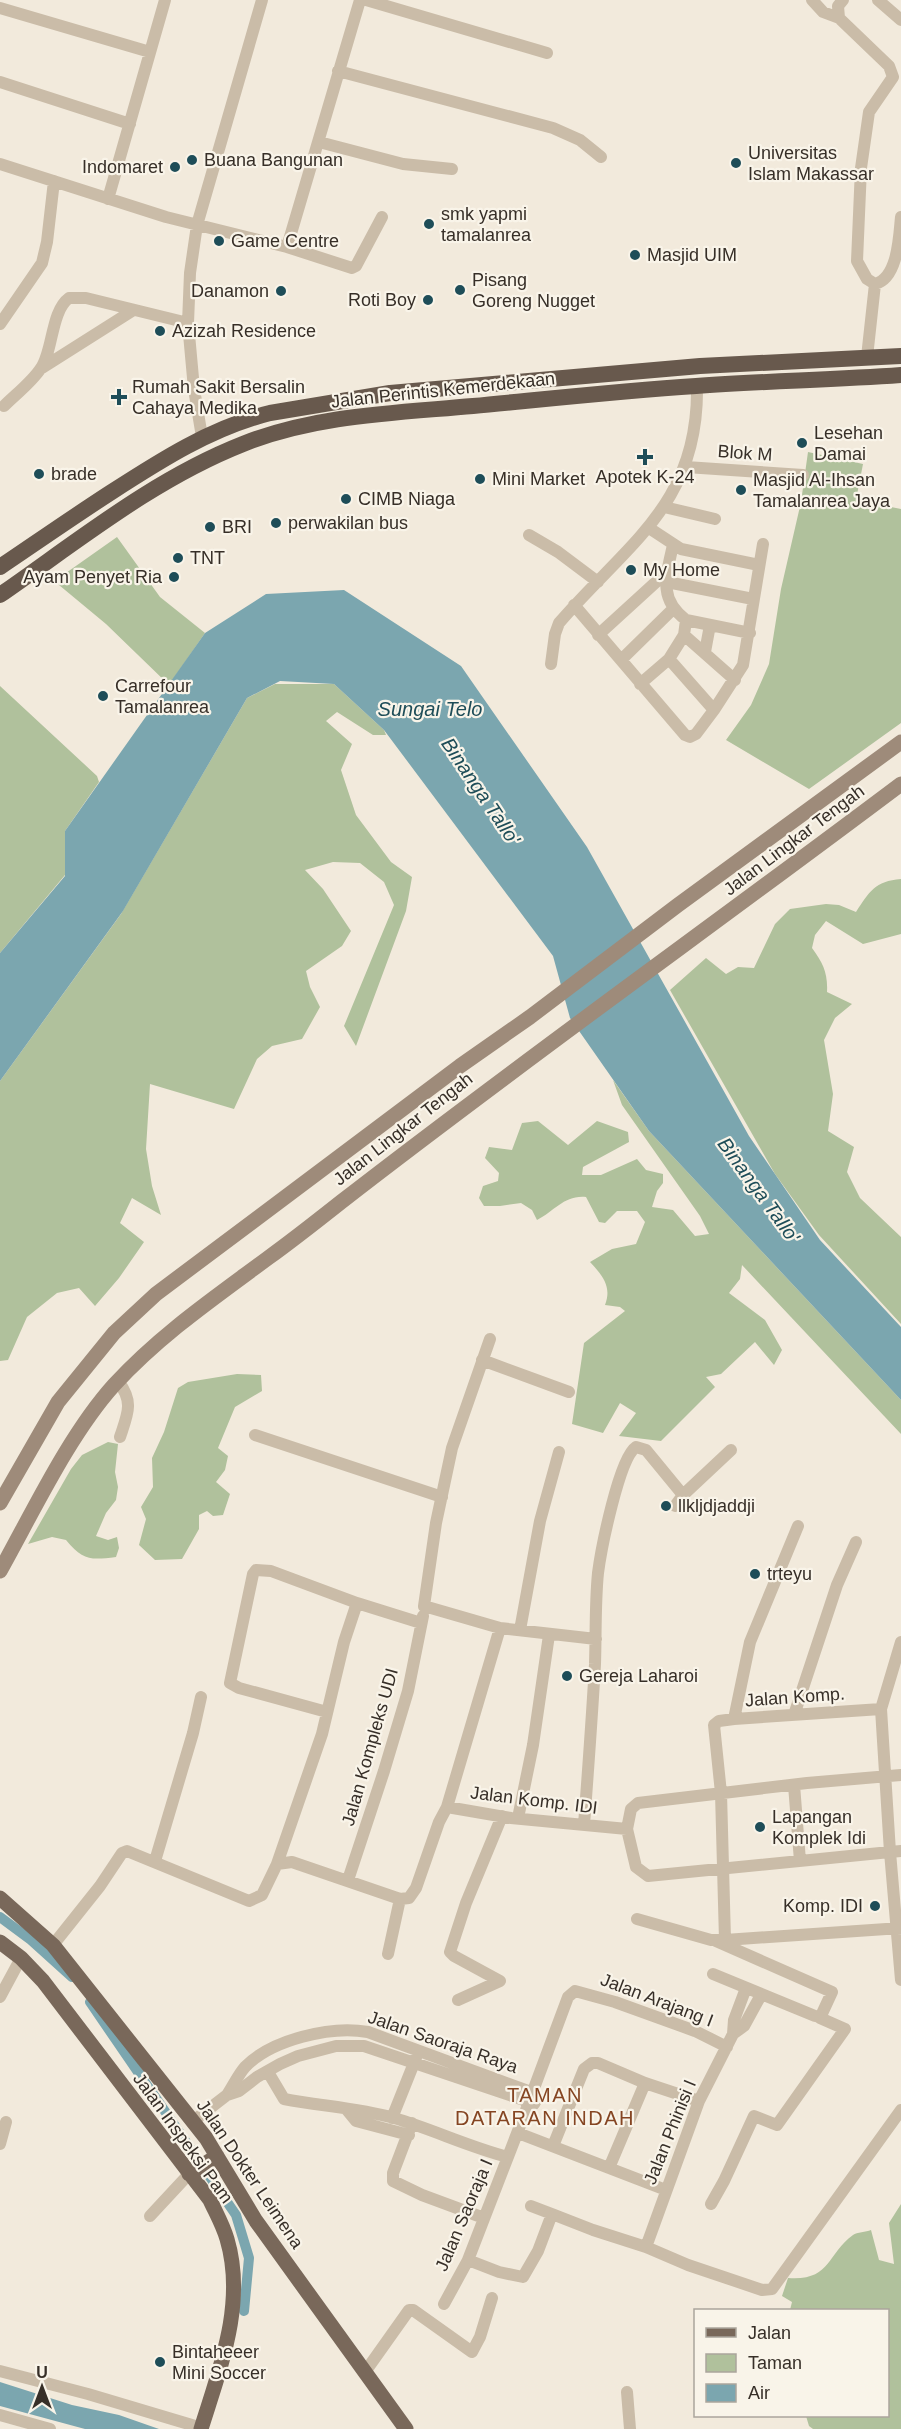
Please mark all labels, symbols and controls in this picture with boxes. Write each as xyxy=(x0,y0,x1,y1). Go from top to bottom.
place label: Universitas Islam Makassar xyxy=(748,143,874,184)
place label: Buana Bangunan xyxy=(204,150,343,170)
marker: Buana Bangunan xyxy=(185,153,199,167)
marker: Universitas Islam Makassar xyxy=(729,156,743,170)
place label: Indomaret xyxy=(82,157,163,177)
marker: Indomaret xyxy=(168,160,182,174)
place label: smk yapmi tamalanrea xyxy=(441,204,532,245)
marker: smk yapmi tamalanrea xyxy=(422,217,436,231)
place label: Game Centre xyxy=(231,231,339,251)
marker: Game Centre xyxy=(212,234,226,248)
place label: Masjid UIM xyxy=(647,245,737,265)
marker: Masjid UIM xyxy=(628,248,642,262)
place label: Pisang Goreng Nugget xyxy=(472,270,595,311)
place label: Danamon xyxy=(191,281,269,301)
marker: Pisang Goreng Nugget xyxy=(453,283,467,297)
marker: Danamon xyxy=(274,284,288,298)
place label: Roti Boy xyxy=(348,290,416,310)
marker: Roti Boy xyxy=(421,293,435,307)
place label: Azizah Residence xyxy=(172,321,316,341)
marker: Azizah Residence xyxy=(153,324,167,338)
street label: Jalan Perintis Kemerdekaan xyxy=(330,368,556,412)
place label: Rumah Sakit Bersalin Cahaya Medika xyxy=(132,377,305,418)
marker: Rumah Sakit Bersalin Cahaya Medika xyxy=(110,388,128,406)
place label: Lesehan Damai xyxy=(814,423,883,464)
marker: Lesehan Damai xyxy=(795,436,809,450)
street label: Blok M xyxy=(717,441,773,465)
marker: Apotek K-24 xyxy=(638,450,652,464)
place label: brade xyxy=(51,464,97,484)
marker: brade xyxy=(32,467,46,481)
place label: Apotek K-24 xyxy=(595,467,695,487)
place label: Mini Market xyxy=(492,469,585,489)
place label: Masjid Al-Ihsan Tamalanrea Jaya xyxy=(753,470,891,511)
marker: Mini Market xyxy=(473,472,487,486)
marker: Masjid Al-Ihsan Tamalanrea Jaya xyxy=(734,483,748,497)
place label: CIMB Niaga xyxy=(358,489,456,509)
marker: CIMB Niaga xyxy=(339,492,353,506)
place label: perwakilan bus xyxy=(288,513,408,533)
marker: perwakilan bus xyxy=(269,516,283,530)
place label: BRI xyxy=(222,517,252,537)
marker: BRI xyxy=(203,520,217,534)
place label: TNT xyxy=(190,548,225,568)
marker: TNT xyxy=(171,551,185,565)
place label: My Home xyxy=(643,560,720,580)
marker: My Home xyxy=(624,563,638,577)
place label: Ayam Penyet Ria xyxy=(23,567,163,587)
marker: Ayam Penyet Ria xyxy=(167,570,181,584)
place label: Carrefour Tamalanrea xyxy=(115,676,210,717)
marker: Carrefour Tamalanrea xyxy=(96,689,110,703)
water label: Sungai Telo xyxy=(378,698,482,720)
water label: Binanga Tallo' xyxy=(437,733,526,850)
street label: Jalan Lingkar Tengah xyxy=(720,781,868,899)
street label: Jalan Lingkar Tengah xyxy=(330,1069,476,1189)
water label: Binanga Tallo' xyxy=(714,1133,805,1248)
place label: llkljdjaddji xyxy=(678,1496,755,1516)
marker: llkljdjaddji xyxy=(659,1499,673,1513)
place label: trteyu xyxy=(767,1564,812,1584)
marker: trteyu xyxy=(748,1567,762,1581)
street label: Jalan Kompleks UDI xyxy=(338,1666,402,1828)
place label: Gereja Laharoi xyxy=(579,1666,698,1686)
marker: Gereja Laharoi xyxy=(560,1669,574,1683)
street label: Jalan Komp. xyxy=(744,1684,846,1710)
street label: Jalan Komp. IDI xyxy=(469,1782,599,1818)
place label: Lapangan Komplek Idi xyxy=(772,1807,866,1848)
marker: Lapangan Komplek Idi xyxy=(753,1820,767,1834)
place label: Komp. IDI xyxy=(783,1896,863,1916)
marker: Komp. IDI xyxy=(868,1899,882,1913)
street label: Jalan Arajang I xyxy=(598,1969,716,2031)
street label: Jalan Saoraja Raya xyxy=(365,2007,521,2077)
street label: Jalan Inspeksi Pam xyxy=(129,2069,237,2207)
street label: Jalan Phinisi I xyxy=(640,2077,700,2187)
district label: TAMAN DATARAN INDAH xyxy=(455,2084,635,2129)
street label: Jalan Dokter Leimena xyxy=(193,2096,308,2253)
street label: Jalan Saoraja I xyxy=(431,2156,497,2274)
legend xyxy=(694,2309,889,2417)
text: Jalan xyxy=(748,2323,791,2343)
place label: Bintaheeer Mini Soccer xyxy=(172,2342,266,2383)
text: Taman xyxy=(748,2353,802,2373)
marker: Bintaheeer Mini Soccer xyxy=(153,2355,167,2369)
north arrow xyxy=(12,2357,72,2417)
text: U xyxy=(36,2364,48,2381)
text: Air xyxy=(748,2383,770,2403)

